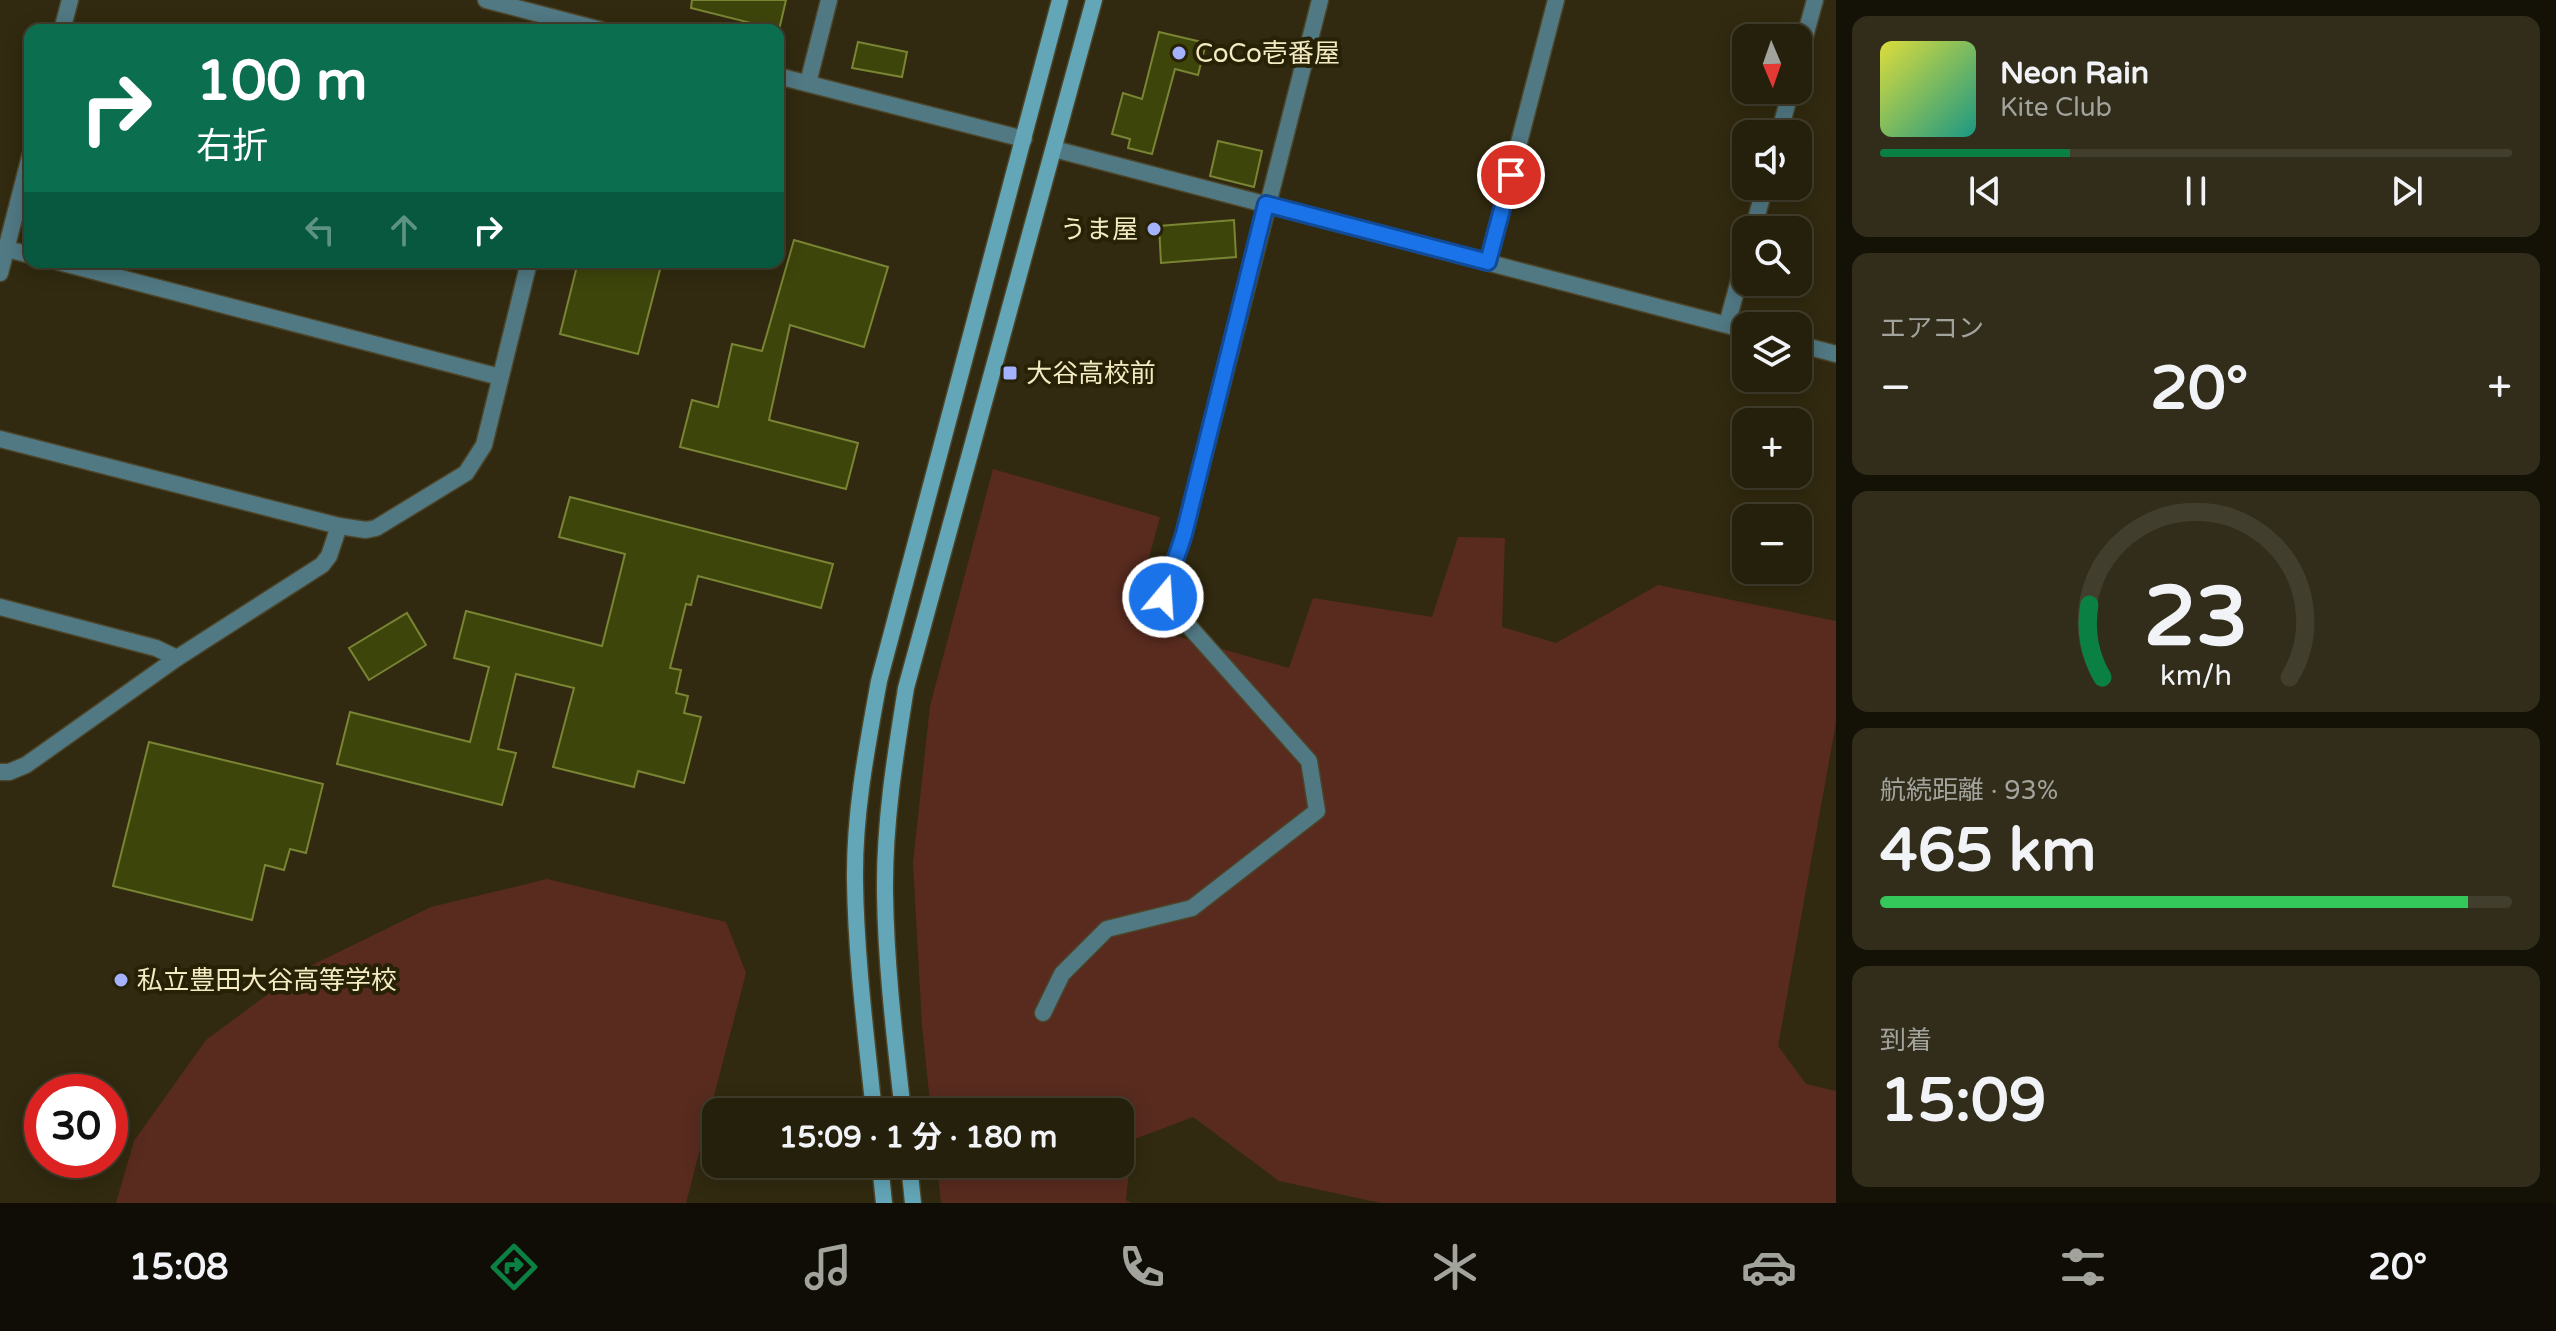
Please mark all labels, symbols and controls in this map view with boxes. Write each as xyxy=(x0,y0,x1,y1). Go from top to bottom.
north arrow xyxy=(1732,24,1812,104)
map controls xyxy=(1732,24,1812,584)
place label: CoCo壱番屋 xyxy=(1195,38,1340,69)
marker: CoCo壱番屋 xyxy=(1170,44,1188,62)
text: 100 m xyxy=(196,48,367,115)
text: Neon Rain xyxy=(2000,55,2149,92)
icon: right xyxy=(64,56,168,160)
text: Kite Club xyxy=(2000,92,2112,123)
button: sound xyxy=(1732,120,1812,200)
text: 右折 xyxy=(196,125,268,168)
pin xyxy=(1477,141,1545,209)
icon: arrive xyxy=(1489,153,1533,197)
icon: previous xyxy=(1963,169,2007,213)
icon: pause xyxy=(2174,169,2218,213)
icon: next xyxy=(2385,169,2429,213)
icon: left xyxy=(298,208,342,252)
icon: ahead xyxy=(382,208,426,252)
icon: right xyxy=(466,208,510,252)
place label: うま屋 xyxy=(1060,214,1138,245)
button: search xyxy=(1732,216,1812,296)
marker: うま屋 xyxy=(1145,220,1163,238)
button: layers xyxy=(1732,312,1812,392)
text: エアコン xyxy=(1880,313,1984,344)
text: 20° xyxy=(2150,353,2248,425)
place label: 大谷高校前 xyxy=(1026,358,1156,389)
text: − xyxy=(1880,362,1911,415)
text: + xyxy=(2487,362,2512,415)
marker: 大谷高校前 xyxy=(1001,364,1019,382)
button: + xyxy=(1732,408,1812,488)
button: − xyxy=(1732,504,1812,584)
position arrow xyxy=(1121,555,1205,639)
text: 23 xyxy=(2144,567,2248,667)
text: km/h xyxy=(2160,659,2232,693)
text: 航続距離 · 93% xyxy=(1880,775,2058,806)
text: 465 km xyxy=(1880,815,2096,887)
place label: 私立豊田大谷高等学校 xyxy=(137,965,397,996)
marker: 私立豊田大谷高等学校 xyxy=(112,971,130,989)
text: 到着 xyxy=(1880,1025,1932,1056)
text: 15:09 xyxy=(1880,1065,2046,1137)
speed limit sign: 30 xyxy=(24,1074,128,1178)
text: 15:09 · 1 分 · 180 m xyxy=(779,1119,1057,1156)
icon: directions xyxy=(486,1239,542,1295)
icon: music xyxy=(800,1239,856,1295)
icon: phone xyxy=(1114,1239,1170,1295)
icon: climate xyxy=(1427,1239,1483,1295)
icon: car xyxy=(1741,1239,1797,1295)
icon: filters xyxy=(2055,1239,2111,1295)
text: 15:08 xyxy=(129,1246,229,1289)
text: 20° xyxy=(2368,1246,2427,1289)

